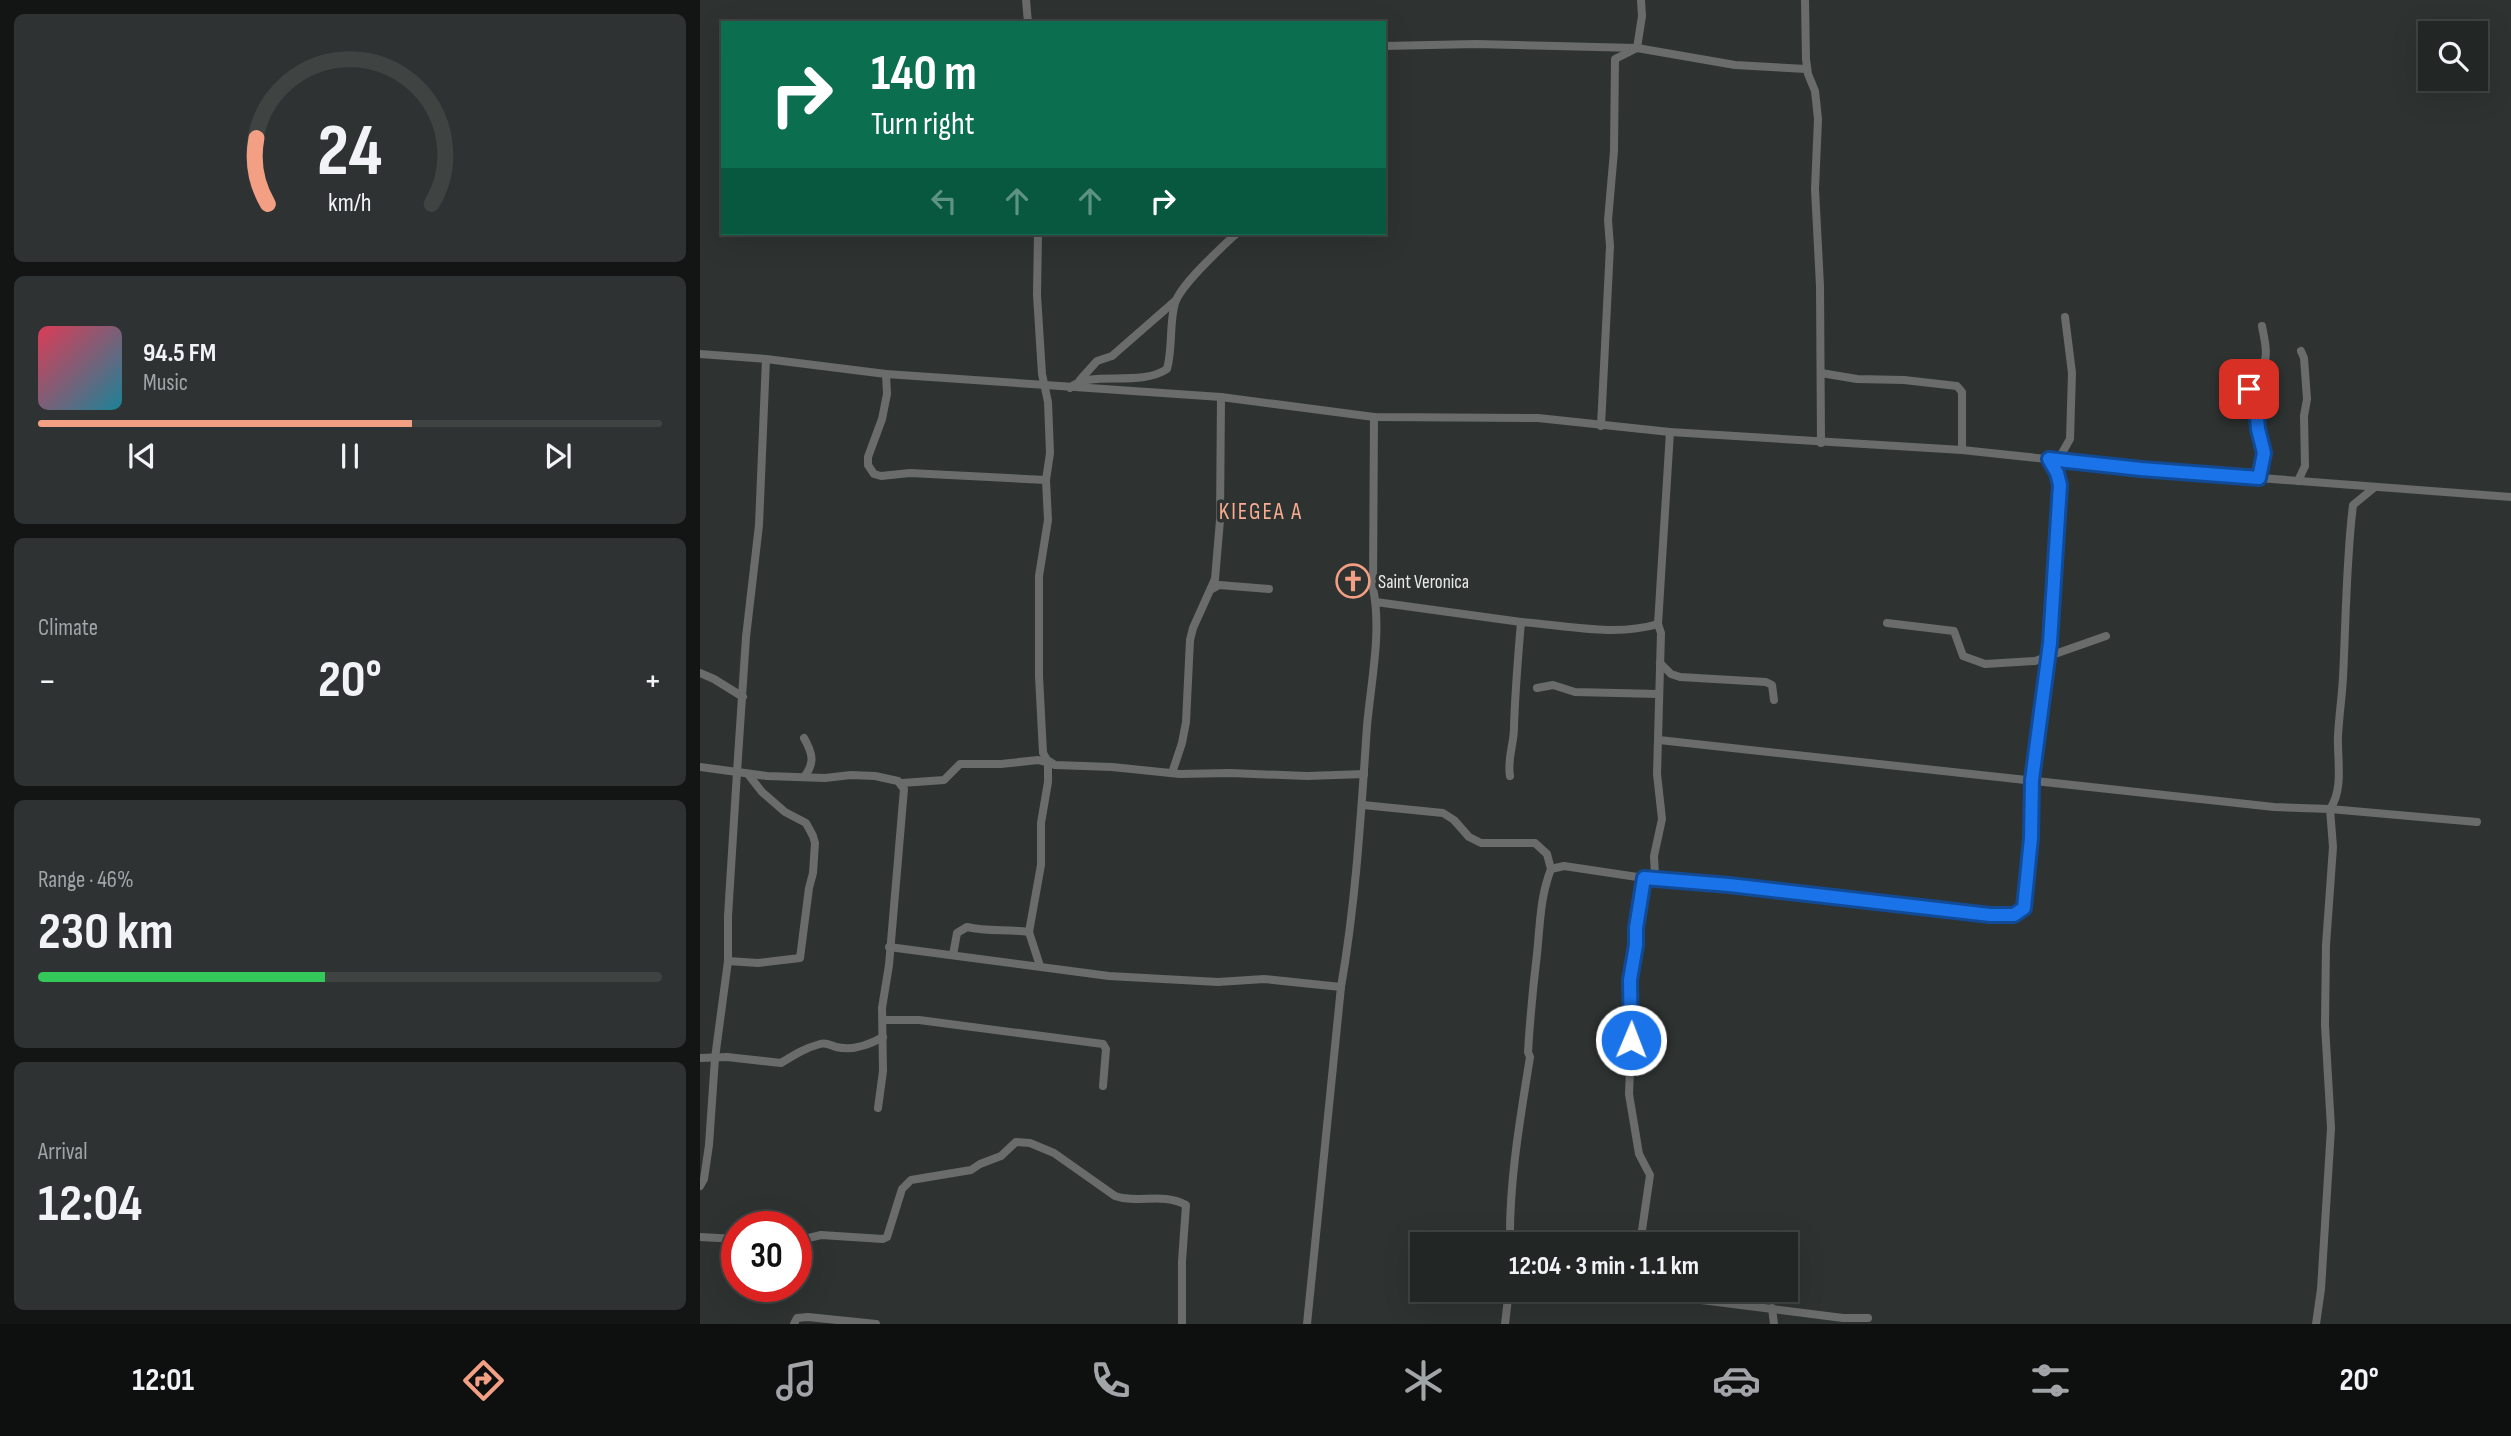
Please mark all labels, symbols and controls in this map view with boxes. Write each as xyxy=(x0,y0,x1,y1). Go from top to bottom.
map controls xyxy=(2418,21,2488,91)
button: search xyxy=(2418,21,2488,91)
text: 140 m xyxy=(871,45,977,104)
icon: right xyxy=(756,49,847,140)
text: Turn right xyxy=(871,105,975,144)
text: 24 xyxy=(317,108,383,196)
icon: left xyxy=(925,182,963,220)
icon: ahead xyxy=(998,182,1036,220)
icon: ahead xyxy=(1071,182,1109,220)
icon: right xyxy=(1144,182,1182,220)
text: km/h xyxy=(328,188,372,219)
text: 94.5 FM xyxy=(143,338,216,369)
pin xyxy=(2219,359,2279,419)
text: Music xyxy=(143,369,188,397)
icon: arrive xyxy=(2230,370,2268,408)
icon: previous xyxy=(123,437,161,475)
icon: pause xyxy=(331,437,369,475)
icon: next xyxy=(539,437,577,475)
district label: KIEGEA A xyxy=(1219,498,1303,526)
church icon: Saint Veronica xyxy=(1334,562,1372,600)
place label: Saint Veronica xyxy=(1378,571,1469,594)
text: Climate xyxy=(38,614,98,642)
text: 20° xyxy=(318,649,382,712)
text: − xyxy=(38,659,57,704)
text: + xyxy=(643,659,662,704)
text: Range · 46% xyxy=(38,866,134,894)
text: 230 km xyxy=(38,901,173,964)
position arrow xyxy=(1594,1003,1668,1077)
text: Arrival xyxy=(38,1138,87,1166)
text: 12:04 xyxy=(38,1173,142,1236)
speed limit sign: 30 xyxy=(721,1211,812,1302)
text: 12:04 · 3 min · 1.1 km xyxy=(1509,1251,1699,1282)
icon: directions xyxy=(459,1356,508,1405)
icon: music xyxy=(772,1356,821,1405)
icon: phone xyxy=(1086,1356,1135,1405)
icon: climate xyxy=(1399,1356,1448,1405)
icon: car xyxy=(1712,1356,1761,1405)
icon: filters xyxy=(2026,1356,2075,1405)
text: 12:01 xyxy=(132,1361,194,1400)
text: 20° xyxy=(2339,1361,2379,1400)

